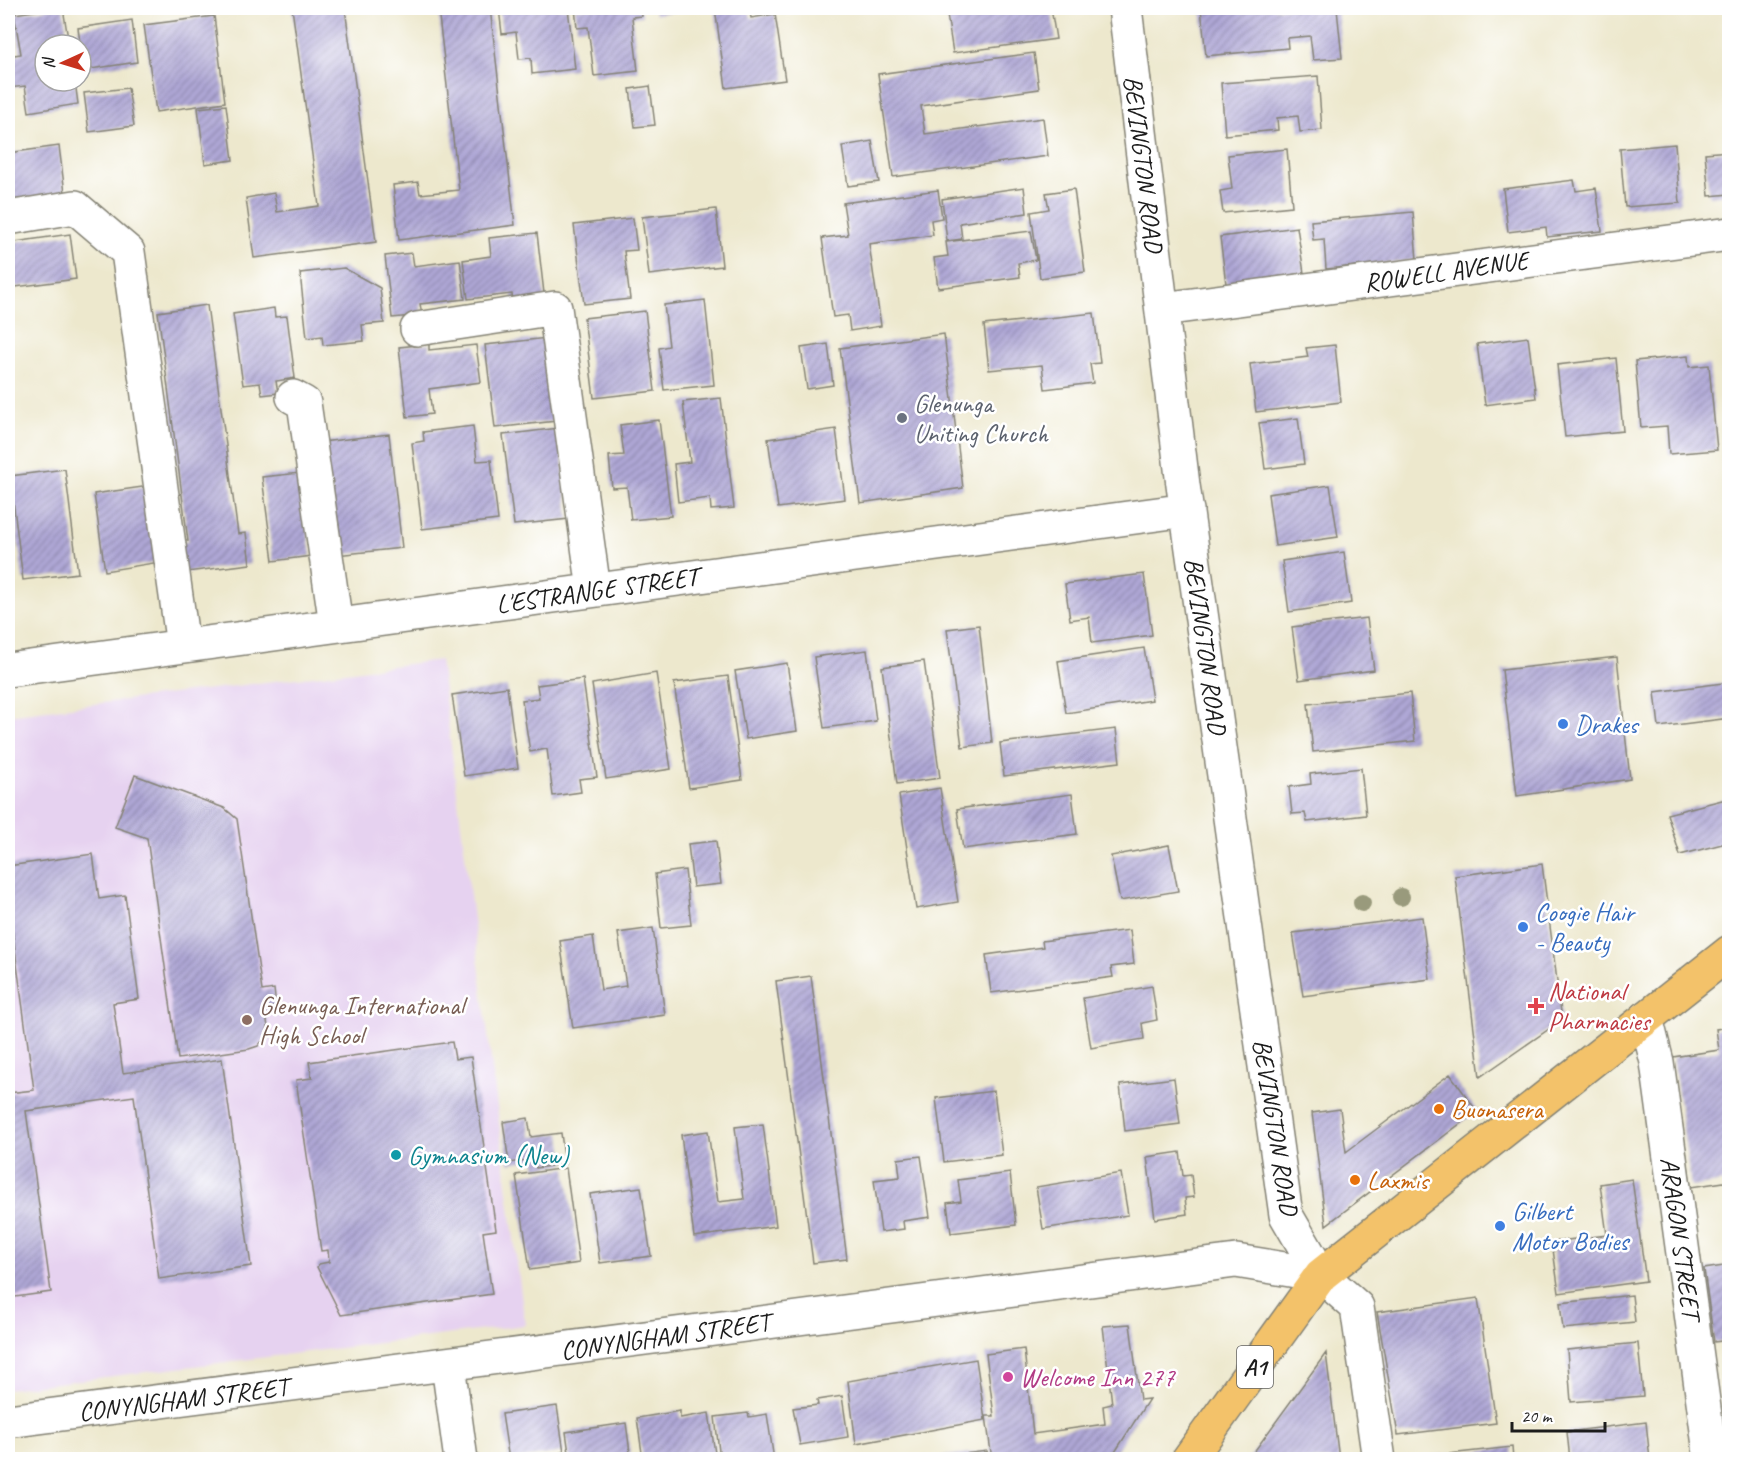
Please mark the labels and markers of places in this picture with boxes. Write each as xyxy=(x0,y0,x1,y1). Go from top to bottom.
place label: Glenunga Uniting Church xyxy=(914,387,1049,450)
marker: Glenunga Uniting Church xyxy=(895,411,909,425)
place label: Drakes xyxy=(1575,708,1640,741)
marker: Drakes xyxy=(1556,717,1570,731)
place label: Coogie Hair - Beauty xyxy=(1535,896,1636,959)
marker: Coogie Hair - Beauty xyxy=(1516,920,1530,934)
place label: National Pharmacies xyxy=(1548,975,1652,1038)
place label: Glenunga International High School xyxy=(259,989,468,1052)
marker: National Pharmacies xyxy=(1529,999,1543,1013)
marker: Glenunga International High School xyxy=(240,1013,254,1027)
place label: Buonasera xyxy=(1451,1093,1544,1126)
marker: Buonasera xyxy=(1432,1102,1446,1116)
place label: Gymnasium (New) xyxy=(408,1139,570,1172)
marker: Gymnasium (New) xyxy=(389,1148,403,1162)
place label: Laxmis xyxy=(1367,1164,1430,1197)
marker: Laxmis xyxy=(1348,1173,1362,1187)
place label: Gilbert Motor Bodies xyxy=(1512,1195,1630,1258)
marker: Gilbert Motor Bodies xyxy=(1493,1219,1507,1233)
place label: Welcome Inn 277 xyxy=(1020,1361,1176,1394)
marker: Welcome Inn 277 xyxy=(1001,1370,1015,1384)

